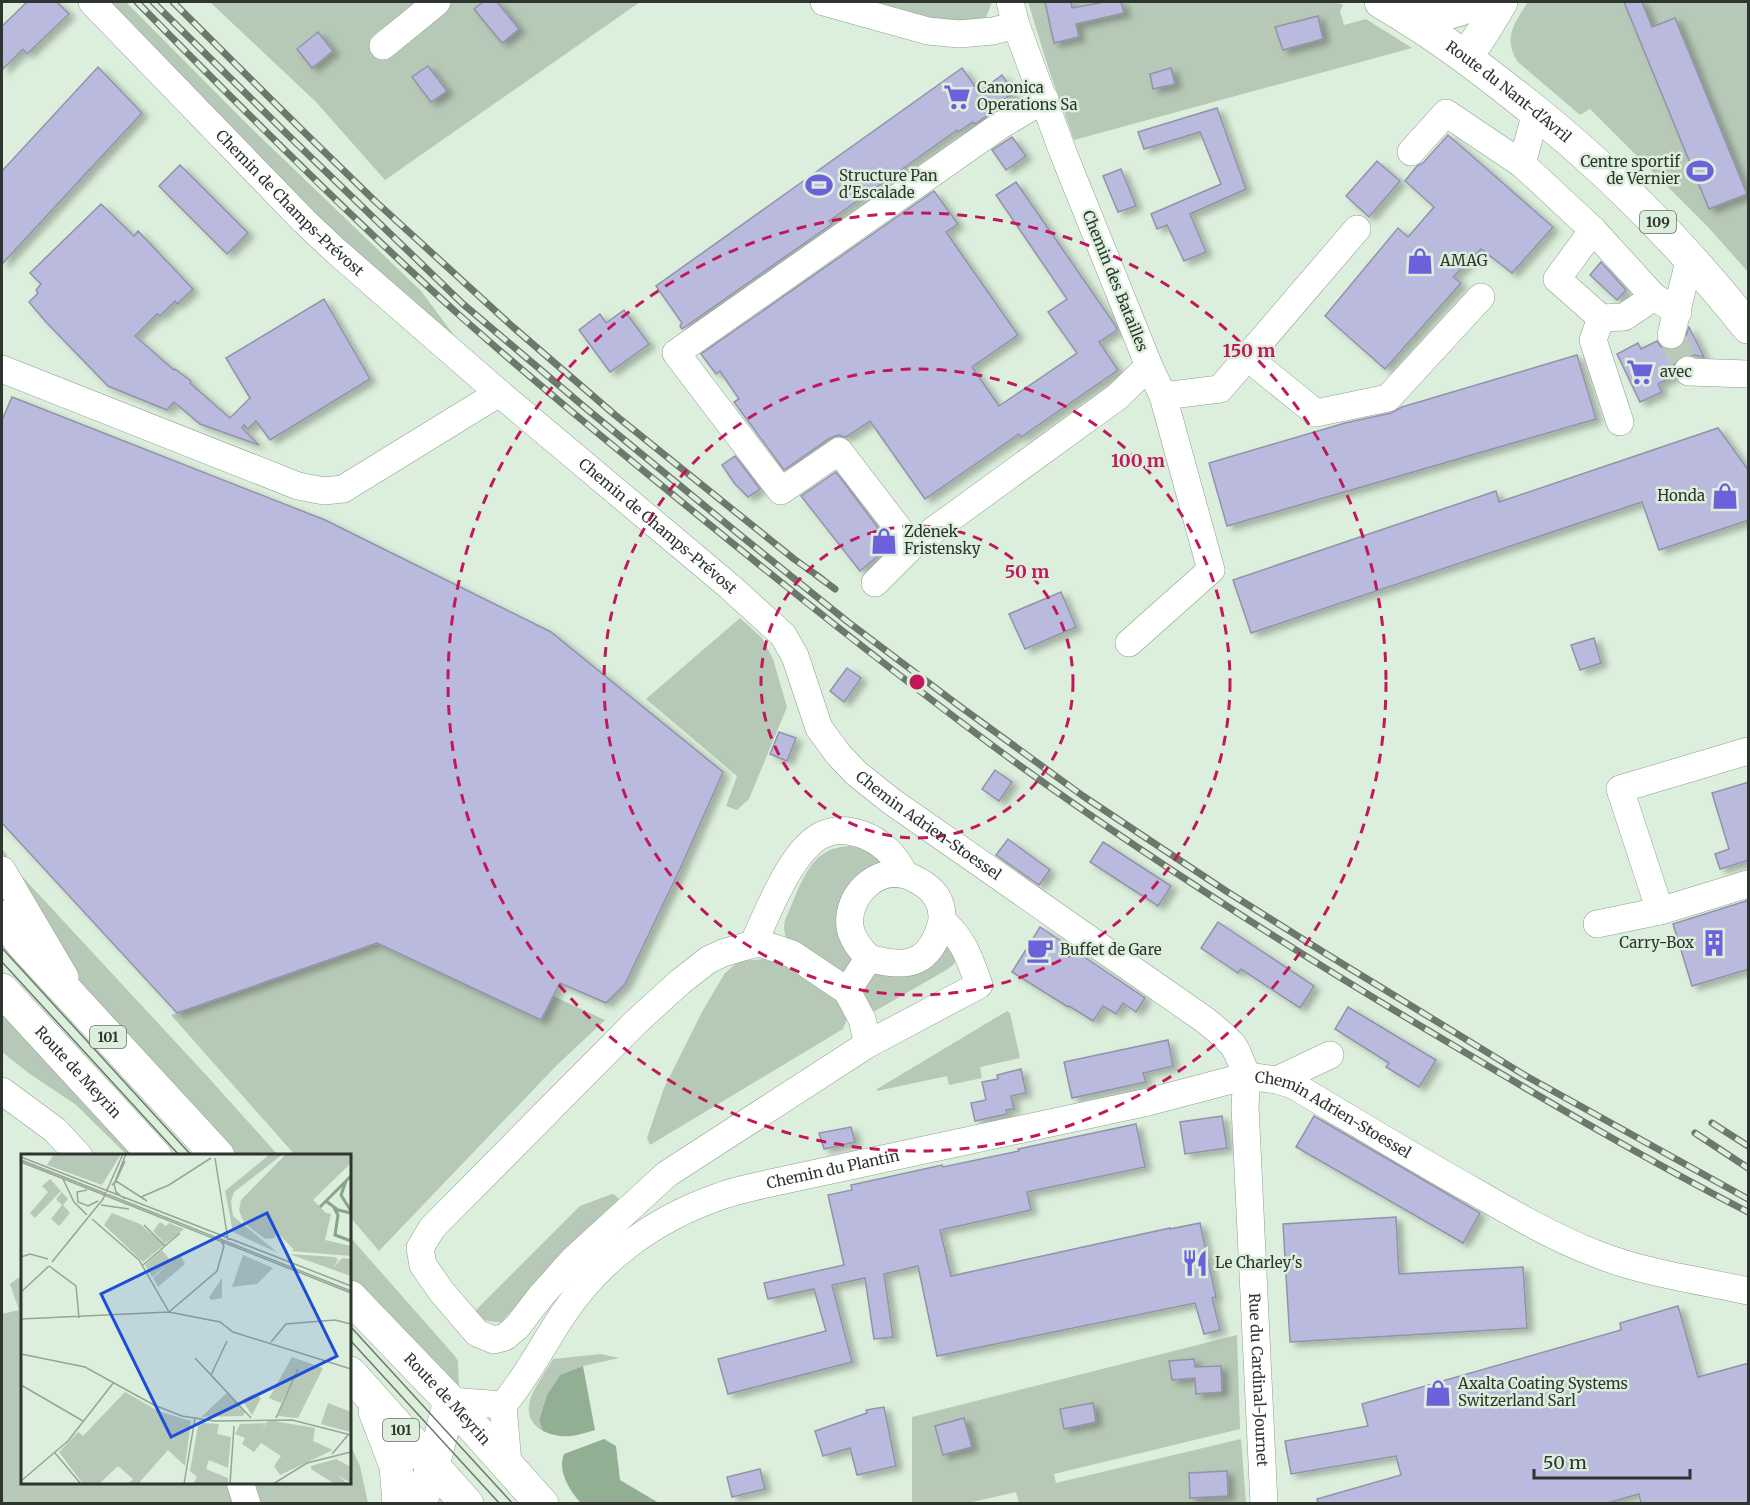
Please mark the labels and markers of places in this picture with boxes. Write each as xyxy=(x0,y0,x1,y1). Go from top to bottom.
place label: Canonica Operations Sa xyxy=(977,78,1078,114)
supermarket icon: Canonica Operations Sa xyxy=(942,82,972,112)
place label: Centre sportif de Vernier xyxy=(1580,152,1681,188)
sports icon: Centre sportif de Vernier xyxy=(1685,156,1715,186)
place label: Structure Pan d'Escalade xyxy=(839,166,938,202)
sports icon: Structure Pan d'Escalade xyxy=(804,170,834,200)
shop icon: AMAG xyxy=(1405,246,1435,276)
place label: AMAG xyxy=(1439,251,1488,270)
supermarket icon: avec xyxy=(1625,357,1655,387)
place label: avec xyxy=(1660,362,1692,381)
shop icon: Honda xyxy=(1710,481,1740,511)
place label: Honda xyxy=(1657,486,1705,505)
place label: Zdenek Fristensky xyxy=(904,522,981,558)
shop icon: Zdenek Fristensky xyxy=(869,526,899,556)
centre of rings xyxy=(907,672,927,692)
building icon: Carry-Box xyxy=(1699,928,1729,958)
place label: Carry-Box xyxy=(1619,933,1694,952)
cafe icon: Buffet de Gare xyxy=(1025,935,1055,965)
place label: Buffet de Gare xyxy=(1060,940,1162,959)
restaurant icon: Le Charley's xyxy=(1180,1248,1210,1278)
place label: Le Charley's xyxy=(1215,1253,1302,1272)
place label: Axalta Coating Systems Switzerland Sarl xyxy=(1457,1374,1628,1410)
shop icon: Axalta Coating Systems Switzerland Sarl xyxy=(1423,1378,1453,1408)

